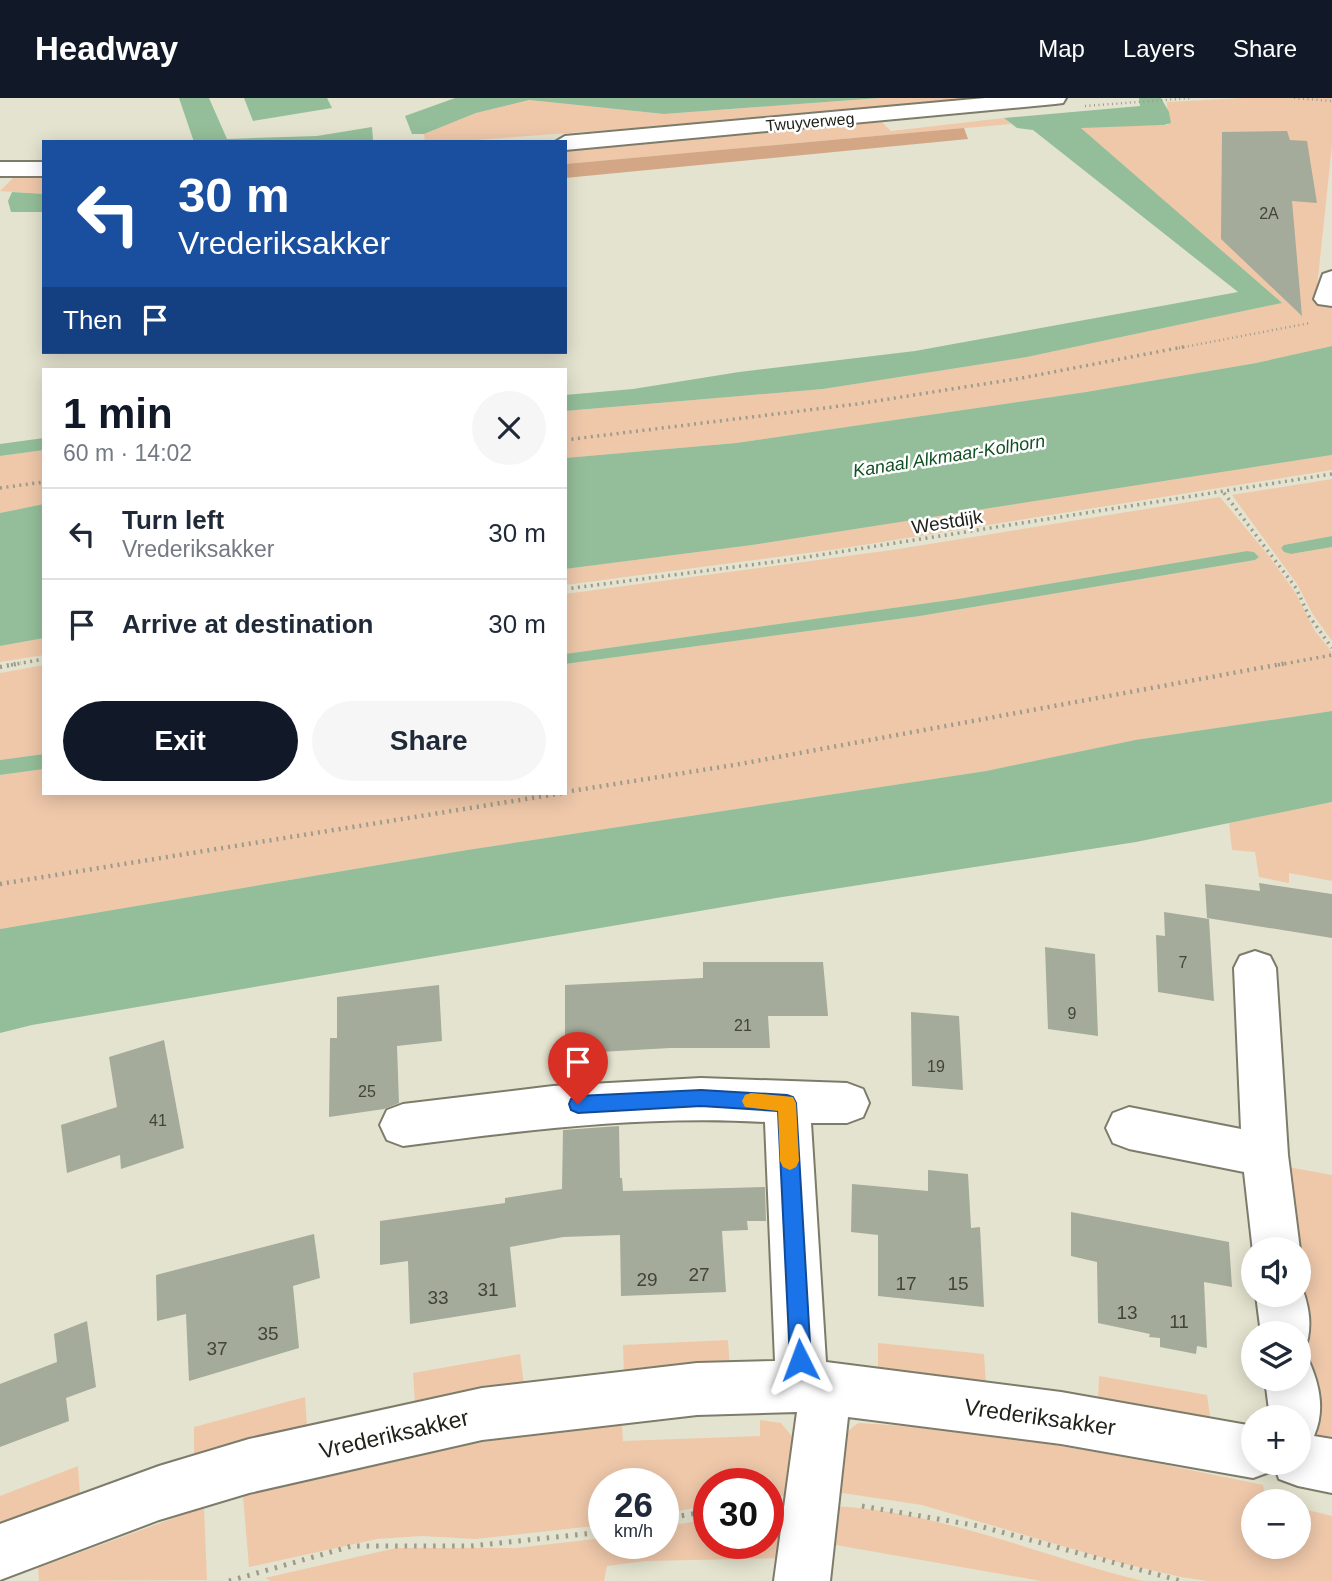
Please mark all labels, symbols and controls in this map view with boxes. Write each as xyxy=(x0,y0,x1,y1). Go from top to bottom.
text: Headway xyxy=(35,30,178,67)
text: Map xyxy=(1038,35,1085,62)
text: Layers xyxy=(1123,35,1195,62)
text: Share xyxy=(1233,35,1297,62)
street label: Twuyverweg xyxy=(765,110,855,134)
icon: left xyxy=(63,168,154,259)
text: 30 m xyxy=(178,168,290,222)
house number: 2A xyxy=(1259,205,1279,222)
text: Vrederiksakker xyxy=(178,225,390,261)
icon: arrive xyxy=(136,301,174,339)
text: Then xyxy=(63,305,122,335)
text: 1 min xyxy=(63,390,173,437)
button: close xyxy=(472,391,546,465)
water label: Kanaal Alkmaar-Kolhorn xyxy=(852,431,1046,481)
text: 60 m · 14:02 xyxy=(63,440,192,466)
text: Turn left xyxy=(122,505,224,535)
street label: Westdijk xyxy=(910,506,984,538)
icon: left xyxy=(63,515,101,553)
text: 30 m xyxy=(488,518,546,548)
text: Vrederiksakker xyxy=(122,536,275,562)
icon: arrive xyxy=(63,606,101,644)
text: Arrive at destination xyxy=(122,609,373,639)
text: 30 m xyxy=(488,609,546,639)
button: Exit xyxy=(63,701,298,781)
button: Share xyxy=(312,701,546,781)
house number: 7 xyxy=(1179,954,1188,971)
house number: 9 xyxy=(1068,1005,1077,1022)
house number: 21 xyxy=(734,1017,752,1034)
pin xyxy=(548,1032,608,1104)
icon: arrive xyxy=(559,1043,597,1081)
house number: 19 xyxy=(927,1058,945,1075)
house number: 25 xyxy=(358,1083,376,1100)
house number: 41 xyxy=(149,1112,167,1129)
map controls xyxy=(1241,1237,1311,1559)
button: sound xyxy=(1241,1237,1311,1307)
house number: 27 xyxy=(688,1264,710,1285)
house number: 29 xyxy=(636,1269,658,1290)
house number: 17 xyxy=(895,1273,917,1294)
house number: 15 xyxy=(947,1273,969,1294)
house number: 31 xyxy=(477,1279,499,1300)
house number: 33 xyxy=(427,1287,449,1308)
house number: 13 xyxy=(1116,1302,1138,1323)
house number: 11 xyxy=(1169,1311,1189,1332)
button: layers xyxy=(1241,1321,1311,1391)
house number: 35 xyxy=(257,1323,279,1344)
position arrow xyxy=(763,1323,837,1397)
house number: 37 xyxy=(206,1338,228,1359)
street label: Vrederiksakker xyxy=(963,1394,1118,1441)
street label: Vrederiksakker xyxy=(317,1404,472,1464)
button: + xyxy=(1241,1405,1311,1475)
speed limit sign: 30 xyxy=(693,1468,784,1559)
text: 26 xyxy=(614,1485,653,1524)
button: − xyxy=(1241,1489,1311,1559)
text: km/h xyxy=(614,1521,653,1541)

